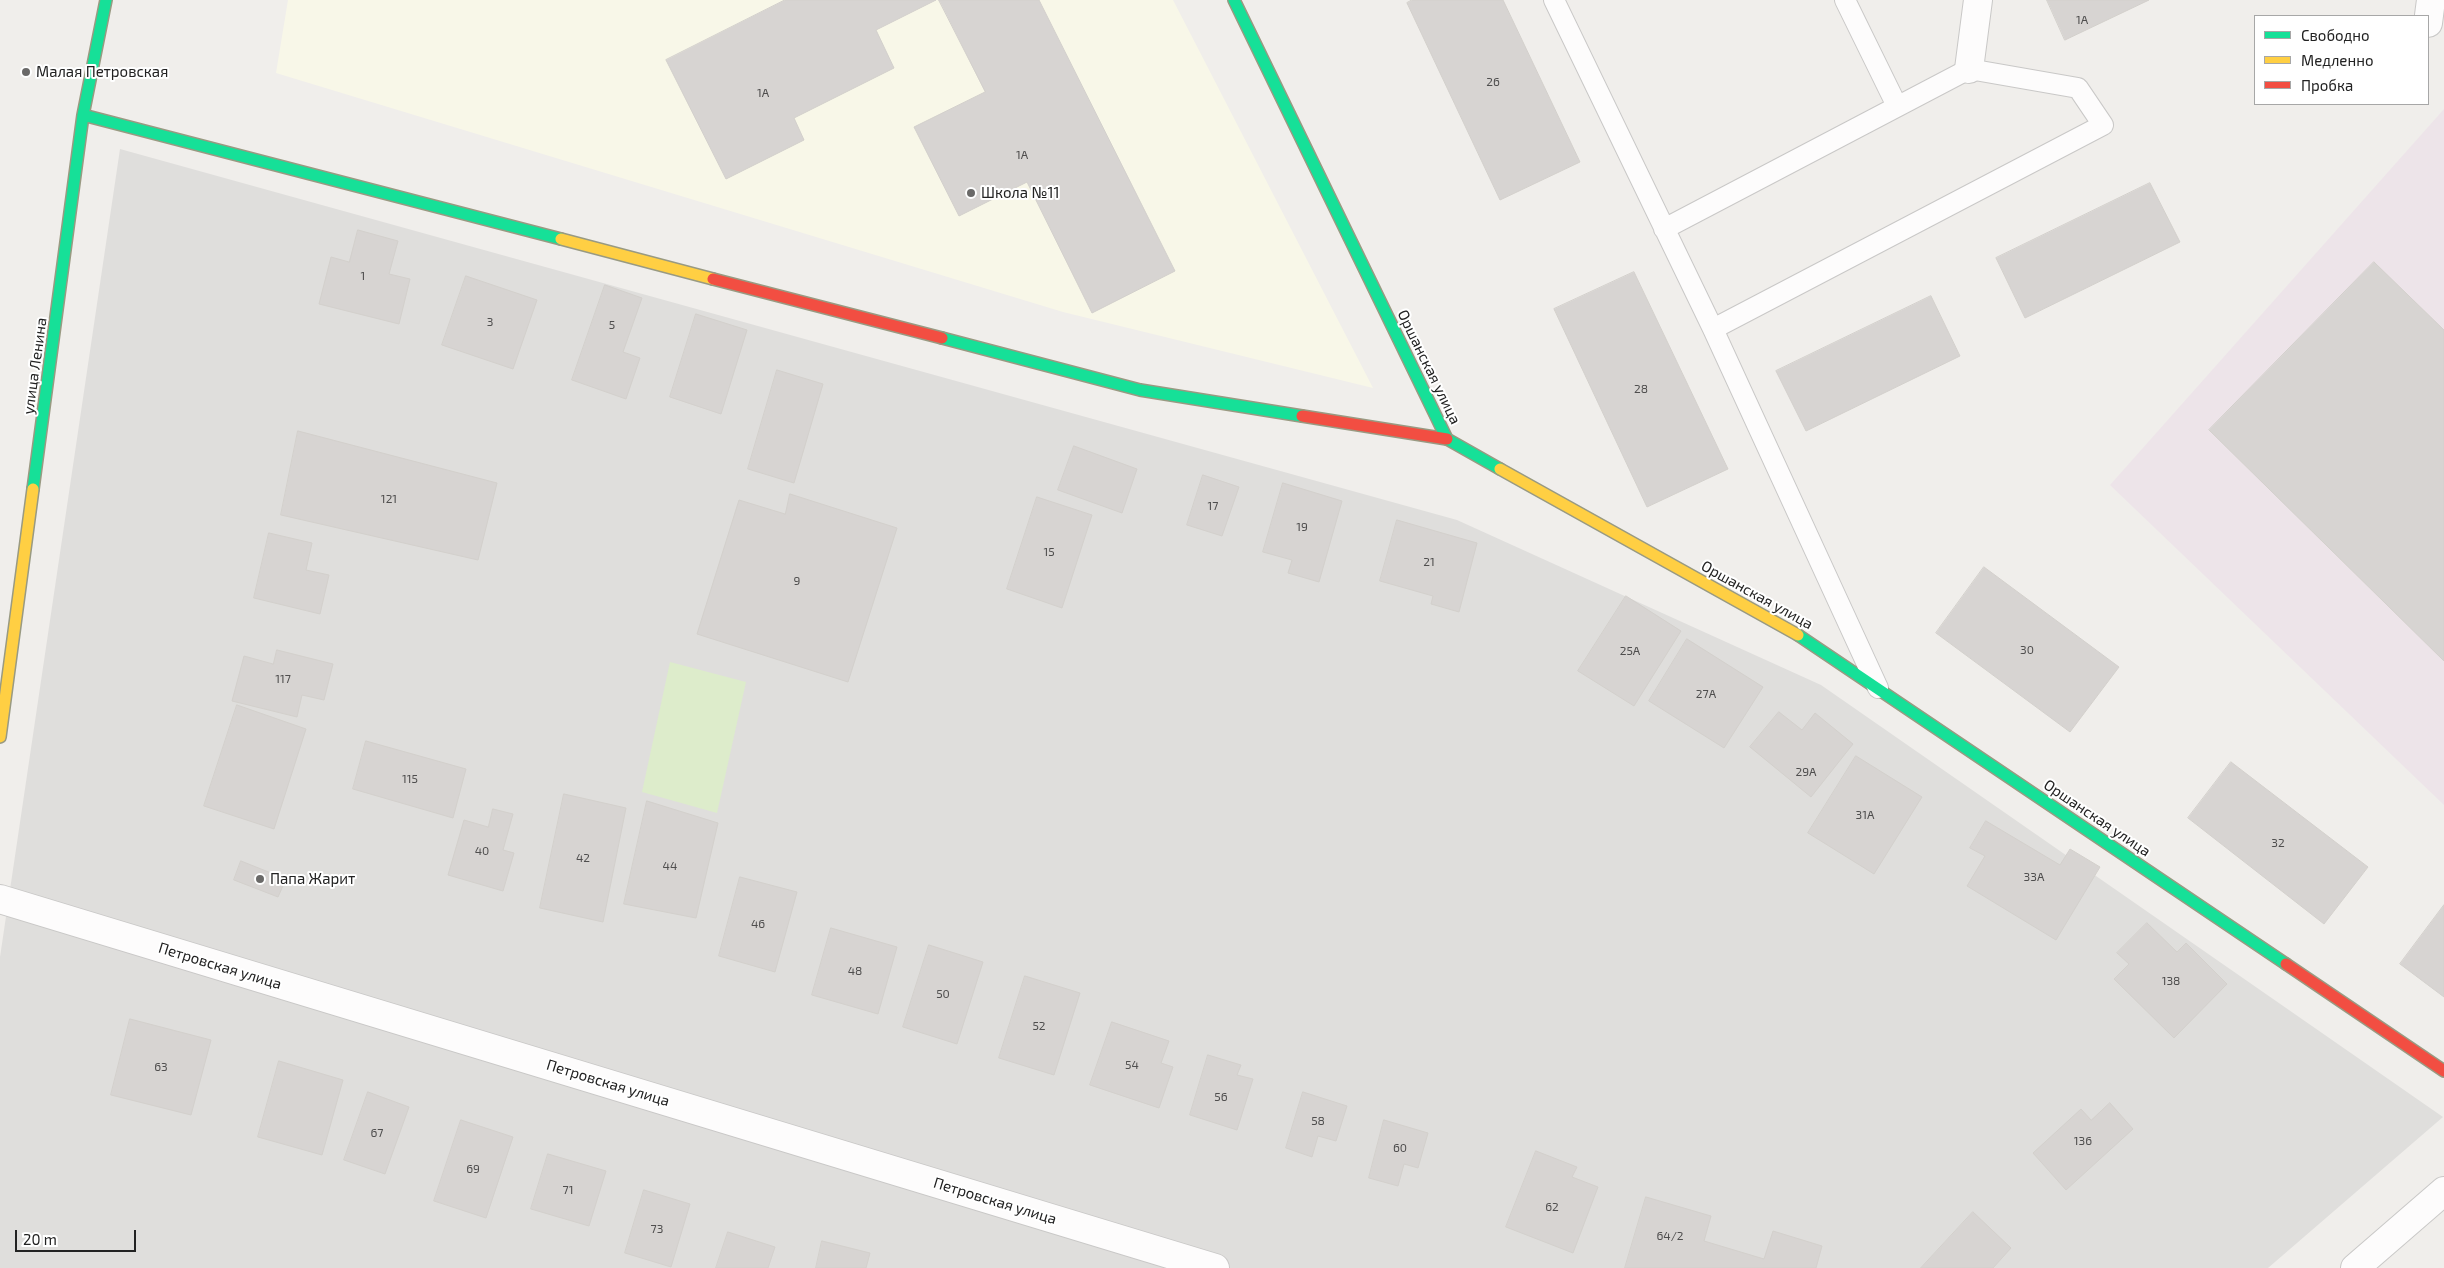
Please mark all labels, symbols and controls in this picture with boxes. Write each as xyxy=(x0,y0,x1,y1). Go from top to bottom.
house number: 1А xyxy=(2076,13,2088,27)
legend xyxy=(2254,15,2429,105)
text: Свободно xyxy=(2301,26,2370,44)
text: Медленно xyxy=(2301,51,2374,69)
place label: Малая Петровская xyxy=(36,63,168,81)
marker: Малая Петровская xyxy=(20,66,32,78)
house number: 26 xyxy=(1486,75,1500,89)
text: Пробка xyxy=(2301,76,2353,94)
house number: 1А xyxy=(757,86,769,100)
house number: 1А xyxy=(1016,148,1028,162)
place label: Школа №11 xyxy=(981,184,1059,202)
marker: Школа №11 xyxy=(965,187,977,199)
house number: 1 xyxy=(361,269,365,283)
street label: Оршанская улица xyxy=(1394,307,1464,427)
house number: 3 xyxy=(487,315,493,329)
street label: улица Ленина xyxy=(19,316,51,416)
house number: 5 xyxy=(609,318,615,332)
house number: 28 xyxy=(1634,382,1648,396)
house number: 121 xyxy=(381,492,397,506)
house number: 17 xyxy=(1208,499,1218,513)
house number: 19 xyxy=(1296,520,1308,534)
house number: 15 xyxy=(1043,545,1055,559)
house number: 21 xyxy=(1423,555,1435,569)
street label: Оршанская улица xyxy=(1698,557,1816,633)
house number: 9 xyxy=(794,574,800,588)
house number: 30 xyxy=(2020,643,2034,657)
house number: 25А xyxy=(1620,644,1640,658)
house number: 117 xyxy=(275,672,291,686)
house number: 27А xyxy=(1696,687,1716,701)
house number: 29А xyxy=(1795,765,1817,779)
house number: 115 xyxy=(402,772,418,786)
street label: Оршанская улица xyxy=(2040,776,2154,860)
house number: 31А xyxy=(1856,808,1874,822)
house number: 32 xyxy=(2271,836,2285,850)
house number: 40 xyxy=(475,844,489,858)
house number: 42 xyxy=(576,851,590,865)
house number: 44 xyxy=(663,859,677,873)
place label: Папа Жарит xyxy=(270,870,355,888)
house number: 33А xyxy=(2024,870,2044,884)
marker: Папа Жарит xyxy=(254,873,266,885)
house number: 46 xyxy=(751,917,765,931)
street label: Петровская улица xyxy=(156,939,284,993)
house number: 48 xyxy=(848,964,862,978)
house number: 138 xyxy=(2162,974,2180,988)
house number: 50 xyxy=(936,987,950,1001)
house number: 52 xyxy=(1032,1019,1046,1033)
street label: Петровская улица xyxy=(544,1056,672,1110)
house number: 54 xyxy=(1125,1058,1139,1072)
house number: 63 xyxy=(154,1060,168,1074)
house number: 56 xyxy=(1214,1090,1228,1104)
house number: 58 xyxy=(1311,1114,1325,1128)
house number: 67 xyxy=(370,1126,384,1140)
house number: 136 xyxy=(2074,1134,2092,1148)
house number: 60 xyxy=(1393,1141,1407,1155)
house number: 69 xyxy=(466,1162,480,1176)
street label: Петровская улица xyxy=(931,1174,1059,1228)
house number: 71 xyxy=(563,1183,573,1197)
house number: 62 xyxy=(1545,1200,1559,1214)
scale bar xyxy=(18,1220,139,1252)
house number: 73 xyxy=(651,1222,663,1236)
house number: 64/2 xyxy=(1656,1229,1684,1243)
text: 20 m xyxy=(23,1230,57,1248)

